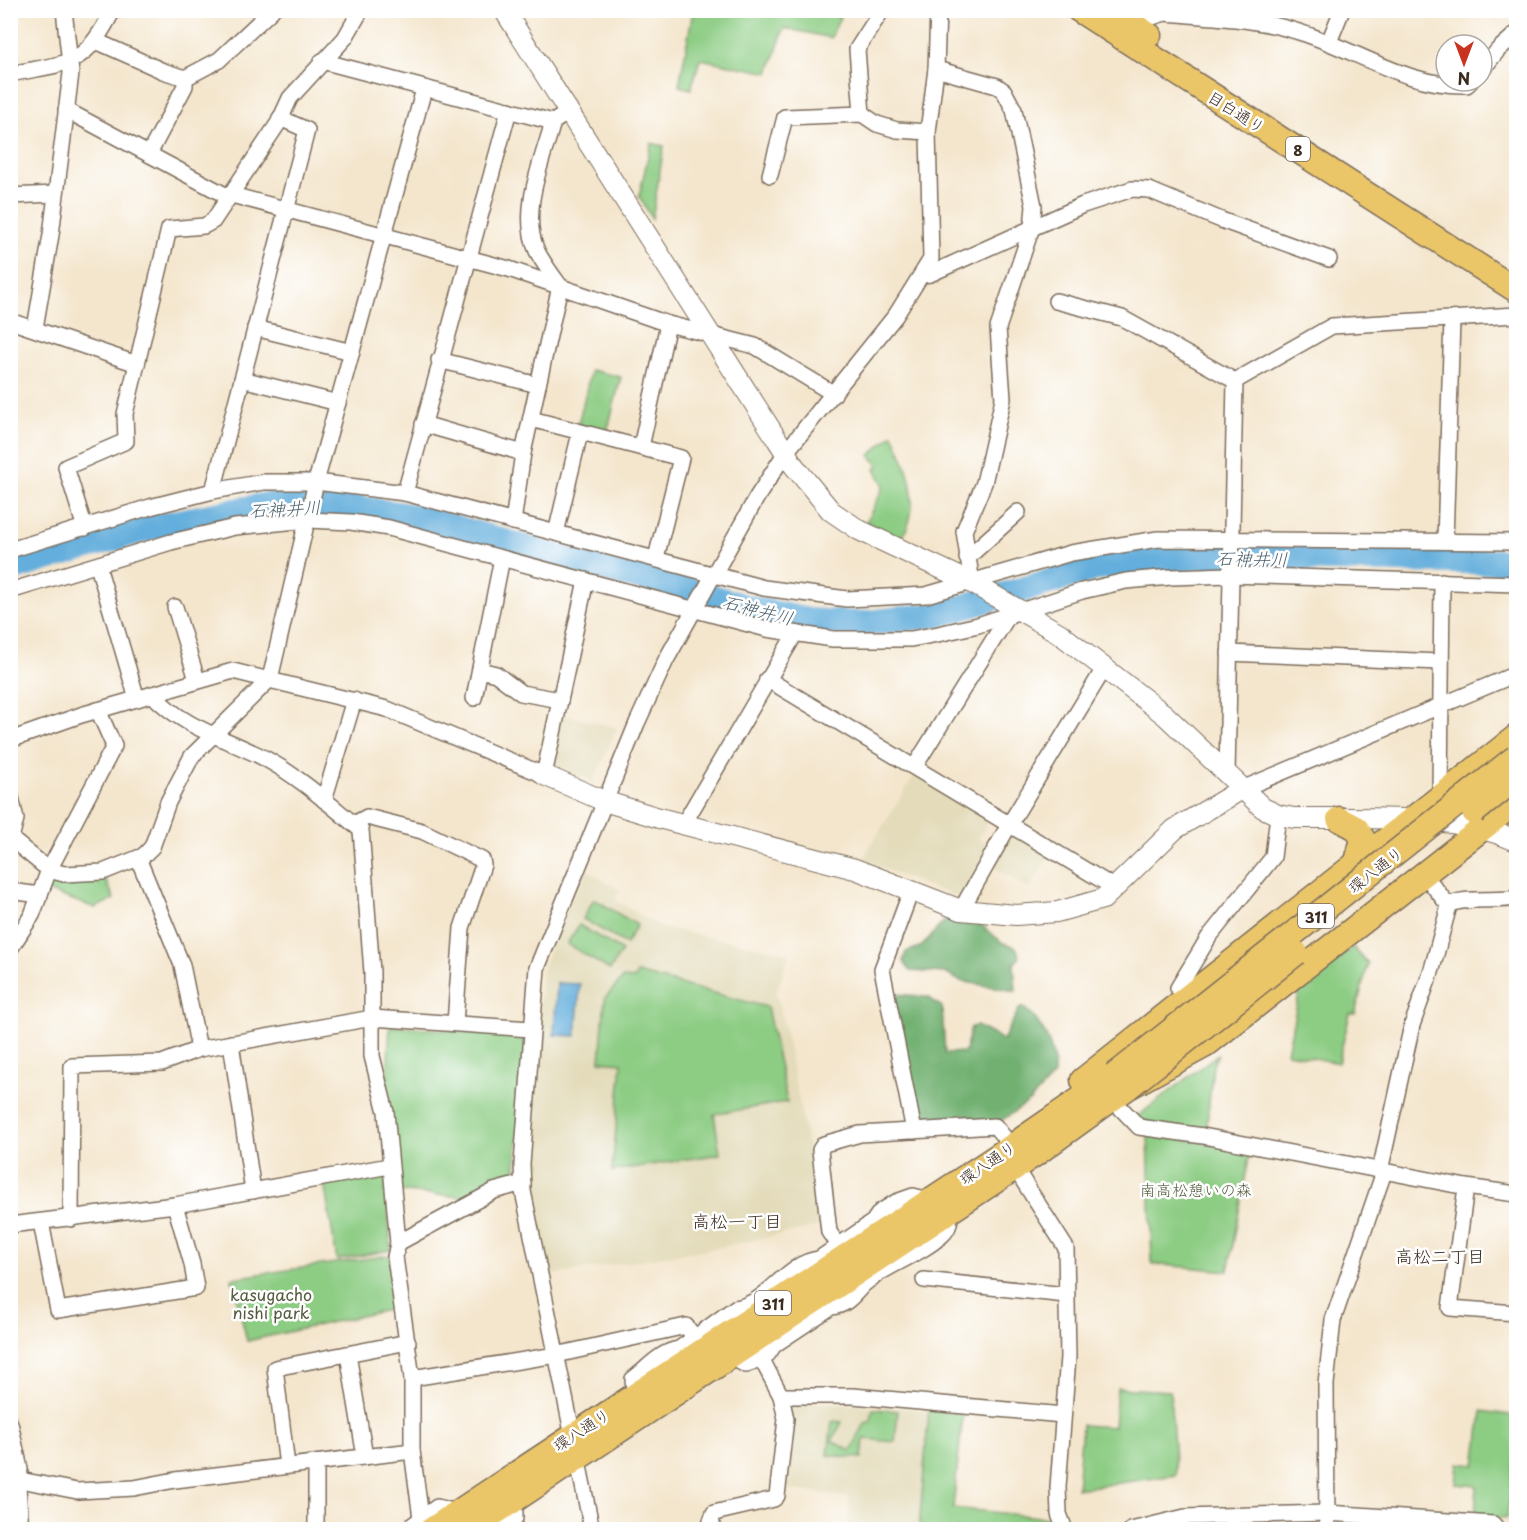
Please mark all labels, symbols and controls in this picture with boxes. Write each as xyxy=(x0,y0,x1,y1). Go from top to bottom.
north arrow xyxy=(1434,33,1494,93)
text: N xyxy=(1458,67,1470,91)
street label: 目白通り xyxy=(1203,84,1271,138)
road number: 8 xyxy=(1286,137,1310,161)
water label: 石神井川 xyxy=(248,493,322,523)
water label: 石神井川 xyxy=(1216,544,1288,572)
water label: 石神井川 xyxy=(720,587,796,631)
street label: 環八通り xyxy=(1342,840,1408,898)
road number: 311 xyxy=(1298,904,1334,928)
street label: 環八通り xyxy=(954,1134,1020,1190)
park label: 南高松憩いの森 xyxy=(1140,1177,1252,1201)
district label: 高松一丁目 xyxy=(692,1207,782,1234)
district label: 高松二丁目 xyxy=(1395,1242,1485,1269)
park label: kasugacho nishi park xyxy=(230,1282,312,1324)
road number: 311 xyxy=(755,1291,791,1315)
street label: 環八通り xyxy=(548,1402,614,1456)

